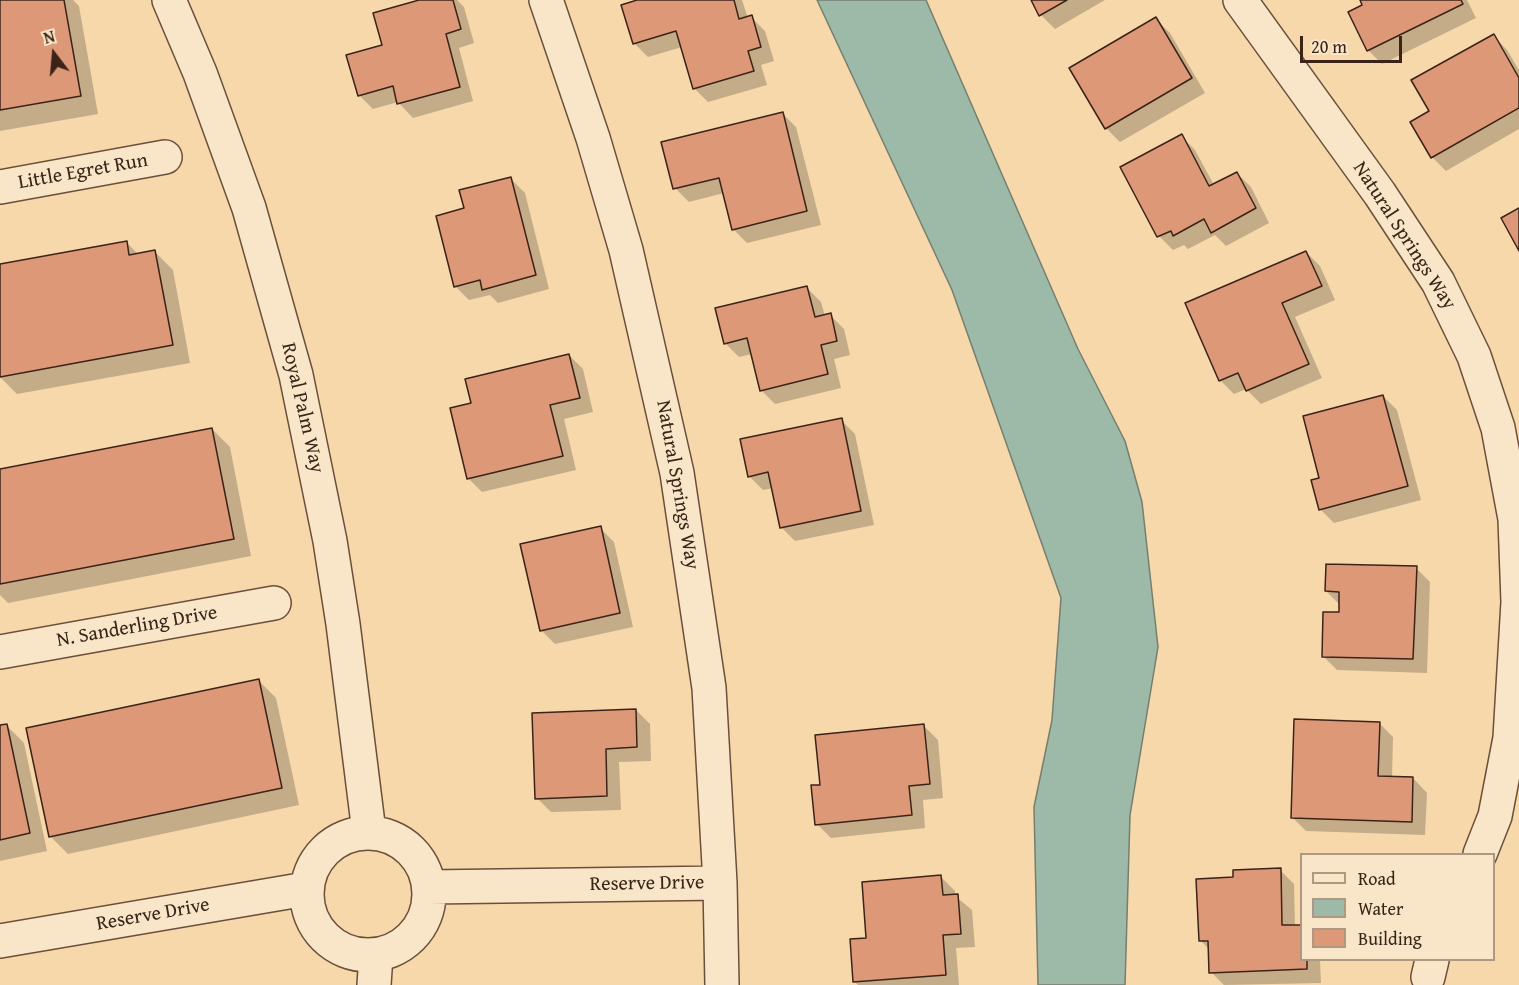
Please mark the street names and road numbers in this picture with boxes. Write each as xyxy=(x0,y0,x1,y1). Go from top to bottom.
street label: Little Egret Run xyxy=(16,149,150,195)
street label: Natural Springs Way xyxy=(1347,158,1461,314)
street label: Royal Palm Way xyxy=(275,340,329,476)
street label: Natural Springs Way xyxy=(650,398,704,572)
street label: N. Sanderling Drive xyxy=(55,601,219,653)
street label: Reserve Drive xyxy=(589,871,705,897)
street label: Reserve Drive xyxy=(94,893,212,937)

